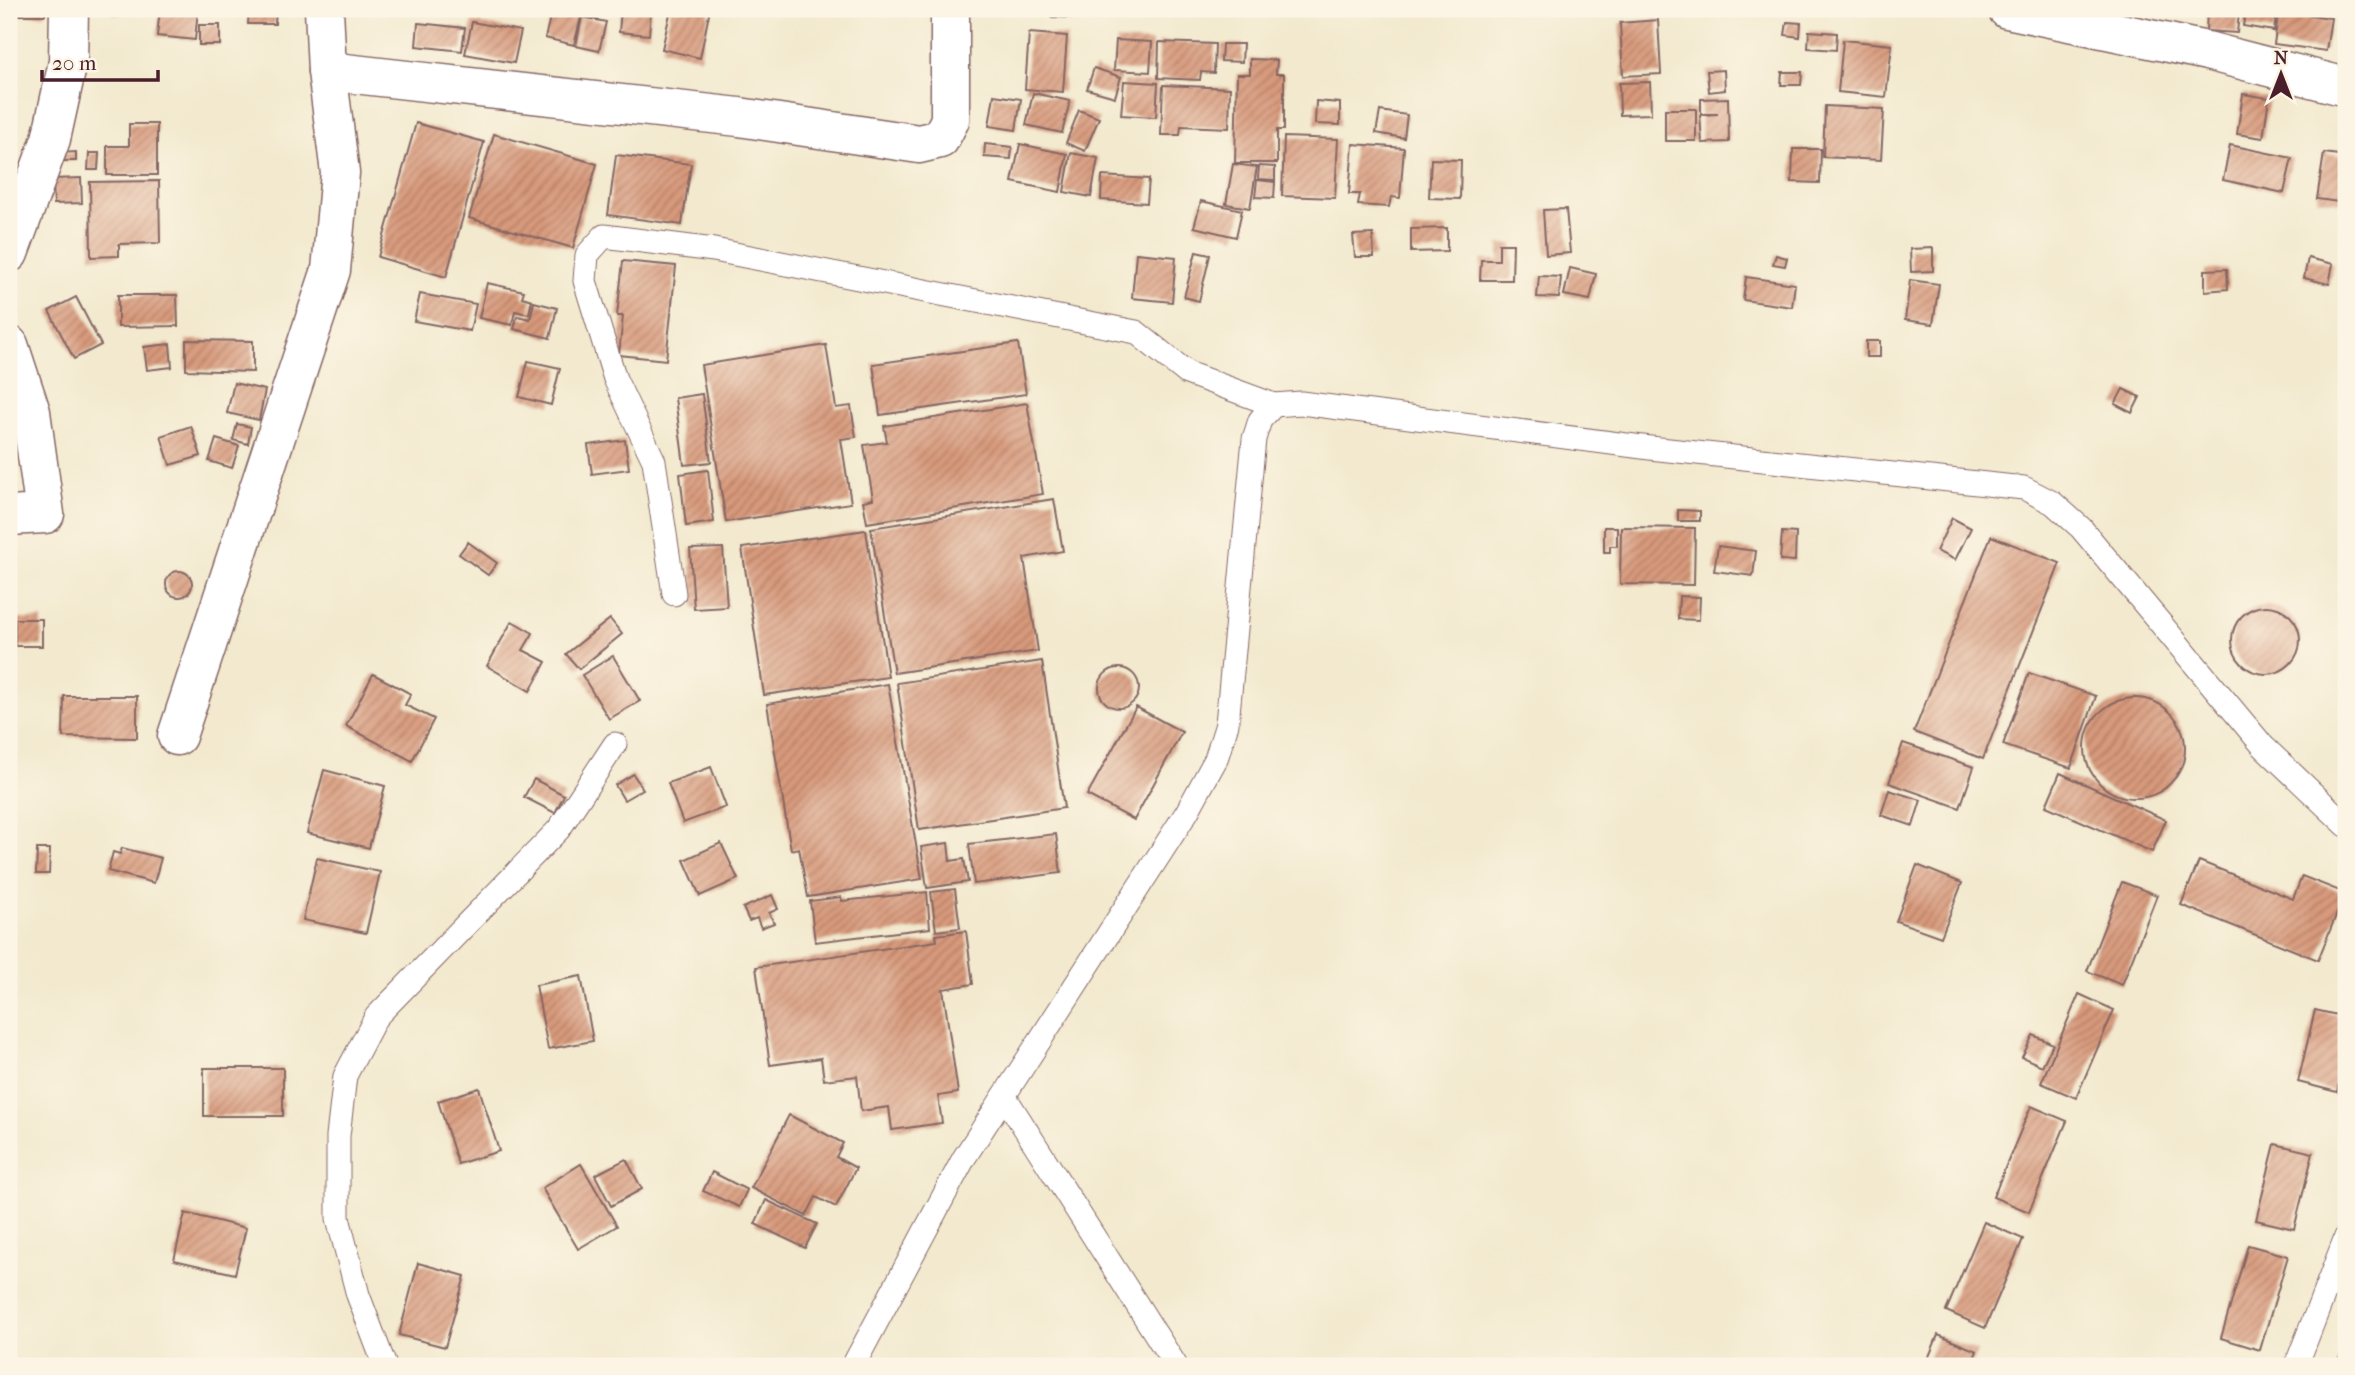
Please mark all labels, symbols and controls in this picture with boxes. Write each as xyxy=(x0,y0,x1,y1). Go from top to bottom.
scale bar xyxy=(42,38,158,82)
north arrow xyxy=(2246,38,2316,108)
text: N xyxy=(2274,47,2289,69)
text: 20 m xyxy=(52,51,97,75)

